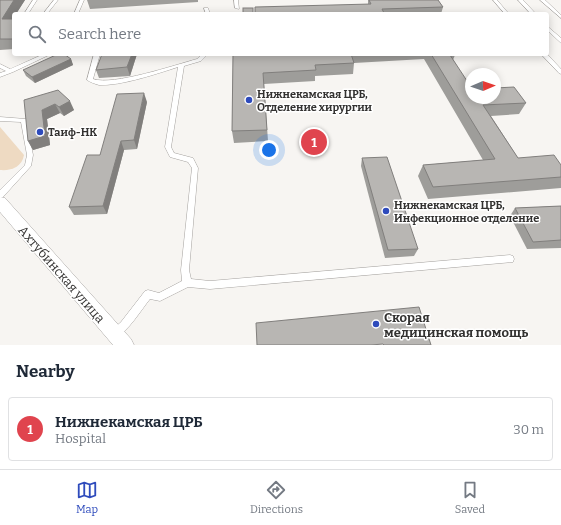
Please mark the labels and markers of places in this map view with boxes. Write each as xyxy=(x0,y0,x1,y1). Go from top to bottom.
place label: Нижнекамская ЦРБ, Отделение хирургии xyxy=(257,88,373,114)
marker: Нижнекамская ЦРБ, Отделение хирургии xyxy=(244,95,254,105)
place label: Таиф-НК xyxy=(48,126,97,139)
marker: Таиф-НК xyxy=(35,127,45,137)
pin: 1 xyxy=(301,127,327,157)
place label: Нижнекамская ЦРБ, Инфекционное отделение xyxy=(394,199,539,225)
marker: Нижнекамская ЦРБ, Инфекционное отделение xyxy=(381,206,391,216)
place label: Скорая медицинская помощь xyxy=(384,310,528,340)
marker: Скорая медицинская помощь xyxy=(371,319,381,329)

